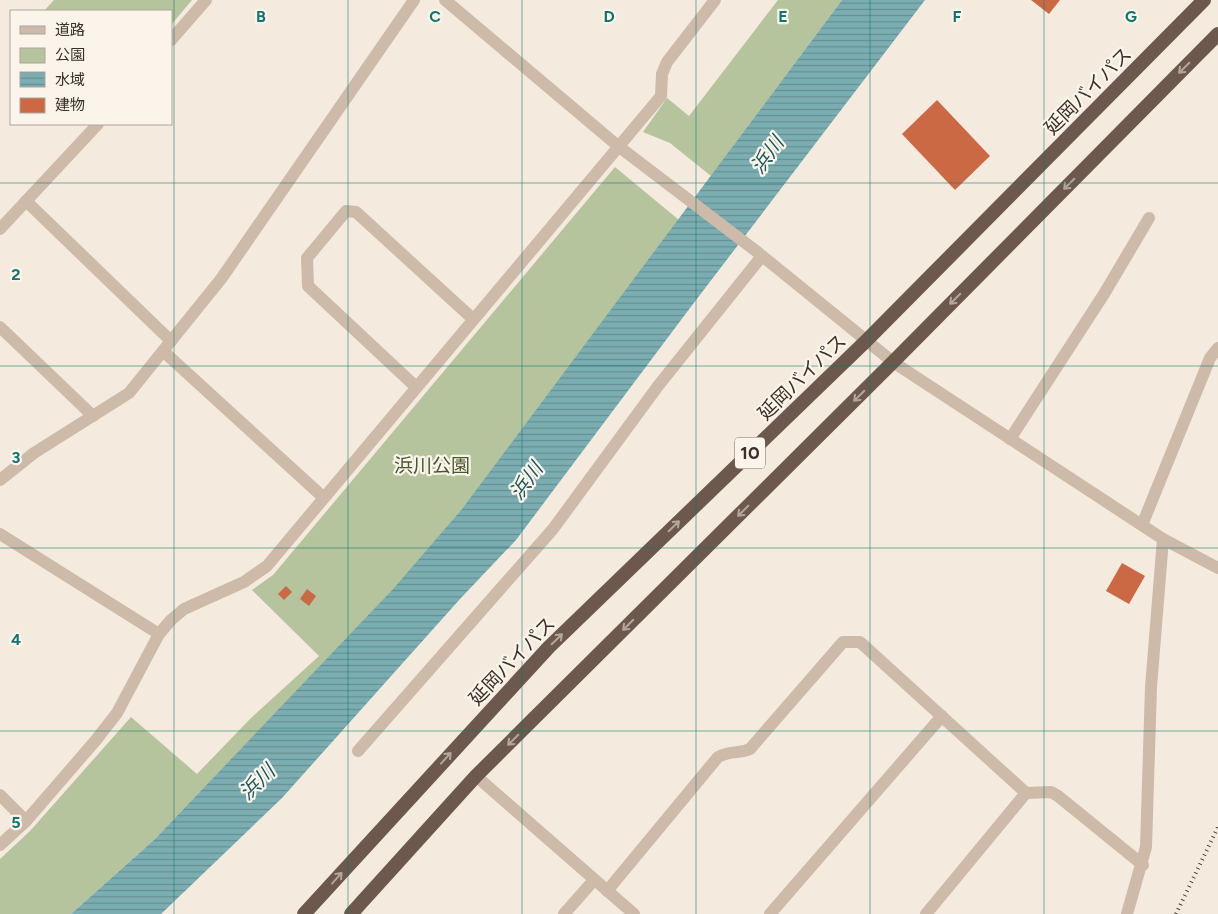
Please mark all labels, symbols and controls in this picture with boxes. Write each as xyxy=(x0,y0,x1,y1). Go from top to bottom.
text: B xyxy=(256,7,266,26)
text: C xyxy=(429,7,441,26)
text: D xyxy=(603,7,615,26)
text: E xyxy=(778,7,788,26)
text: F xyxy=(953,7,962,26)
text: G xyxy=(1125,7,1137,26)
legend xyxy=(10,10,172,125)
text: 道路 xyxy=(55,21,85,39)
street label: 延岡バイパス xyxy=(1040,43,1136,139)
text: 公園 xyxy=(55,46,85,64)
one-way arrow xyxy=(1178,62,1190,74)
text: 水域 xyxy=(55,71,85,89)
text: 建物 xyxy=(55,96,85,114)
water label: 浜川 xyxy=(746,130,790,178)
one-way arrow xyxy=(1063,178,1076,190)
text: 2 xyxy=(11,265,21,284)
one-way arrow xyxy=(949,293,961,306)
street label: 延岡バイパス xyxy=(753,329,851,425)
one-way arrow xyxy=(852,390,865,402)
road number: 10 xyxy=(735,438,765,468)
text: 3 xyxy=(12,448,21,467)
park label: 浜川公園 xyxy=(394,454,470,477)
water label: 浜川 xyxy=(505,456,549,504)
one-way arrow xyxy=(737,505,750,517)
one-way arrow xyxy=(668,520,680,532)
street label: 延岡バイパス xyxy=(464,612,560,710)
one-way arrow xyxy=(622,619,634,631)
text: 4 xyxy=(11,630,21,649)
one-way arrow xyxy=(551,633,563,645)
one-way arrow xyxy=(507,734,519,746)
one-way arrow xyxy=(440,751,452,764)
water label: 浜川 xyxy=(234,758,281,805)
text: 5 xyxy=(11,813,21,832)
one-way arrow xyxy=(331,871,343,884)

